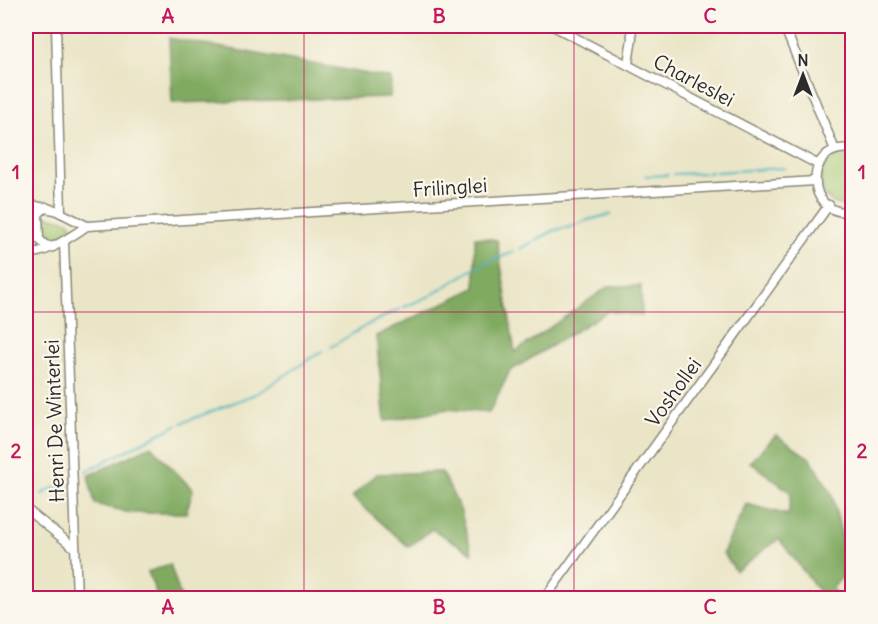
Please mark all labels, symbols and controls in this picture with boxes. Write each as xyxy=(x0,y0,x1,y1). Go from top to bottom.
text: A xyxy=(162,3,175,28)
text: B xyxy=(432,3,446,28)
text: C xyxy=(703,3,717,28)
north arrow xyxy=(773,45,833,105)
street label: Charleslei xyxy=(649,48,739,112)
text: N xyxy=(797,50,809,70)
text: 1 xyxy=(12,159,20,184)
text: 1 xyxy=(858,159,866,184)
street label: Frilinglei xyxy=(412,172,488,202)
street label: Henri De Winterlei xyxy=(39,339,69,503)
street label: Voshollei xyxy=(640,353,706,431)
text: 2 xyxy=(11,438,22,463)
text: 2 xyxy=(857,438,868,463)
text: A xyxy=(162,594,175,619)
text: B xyxy=(432,594,446,619)
text: C xyxy=(703,594,717,619)

